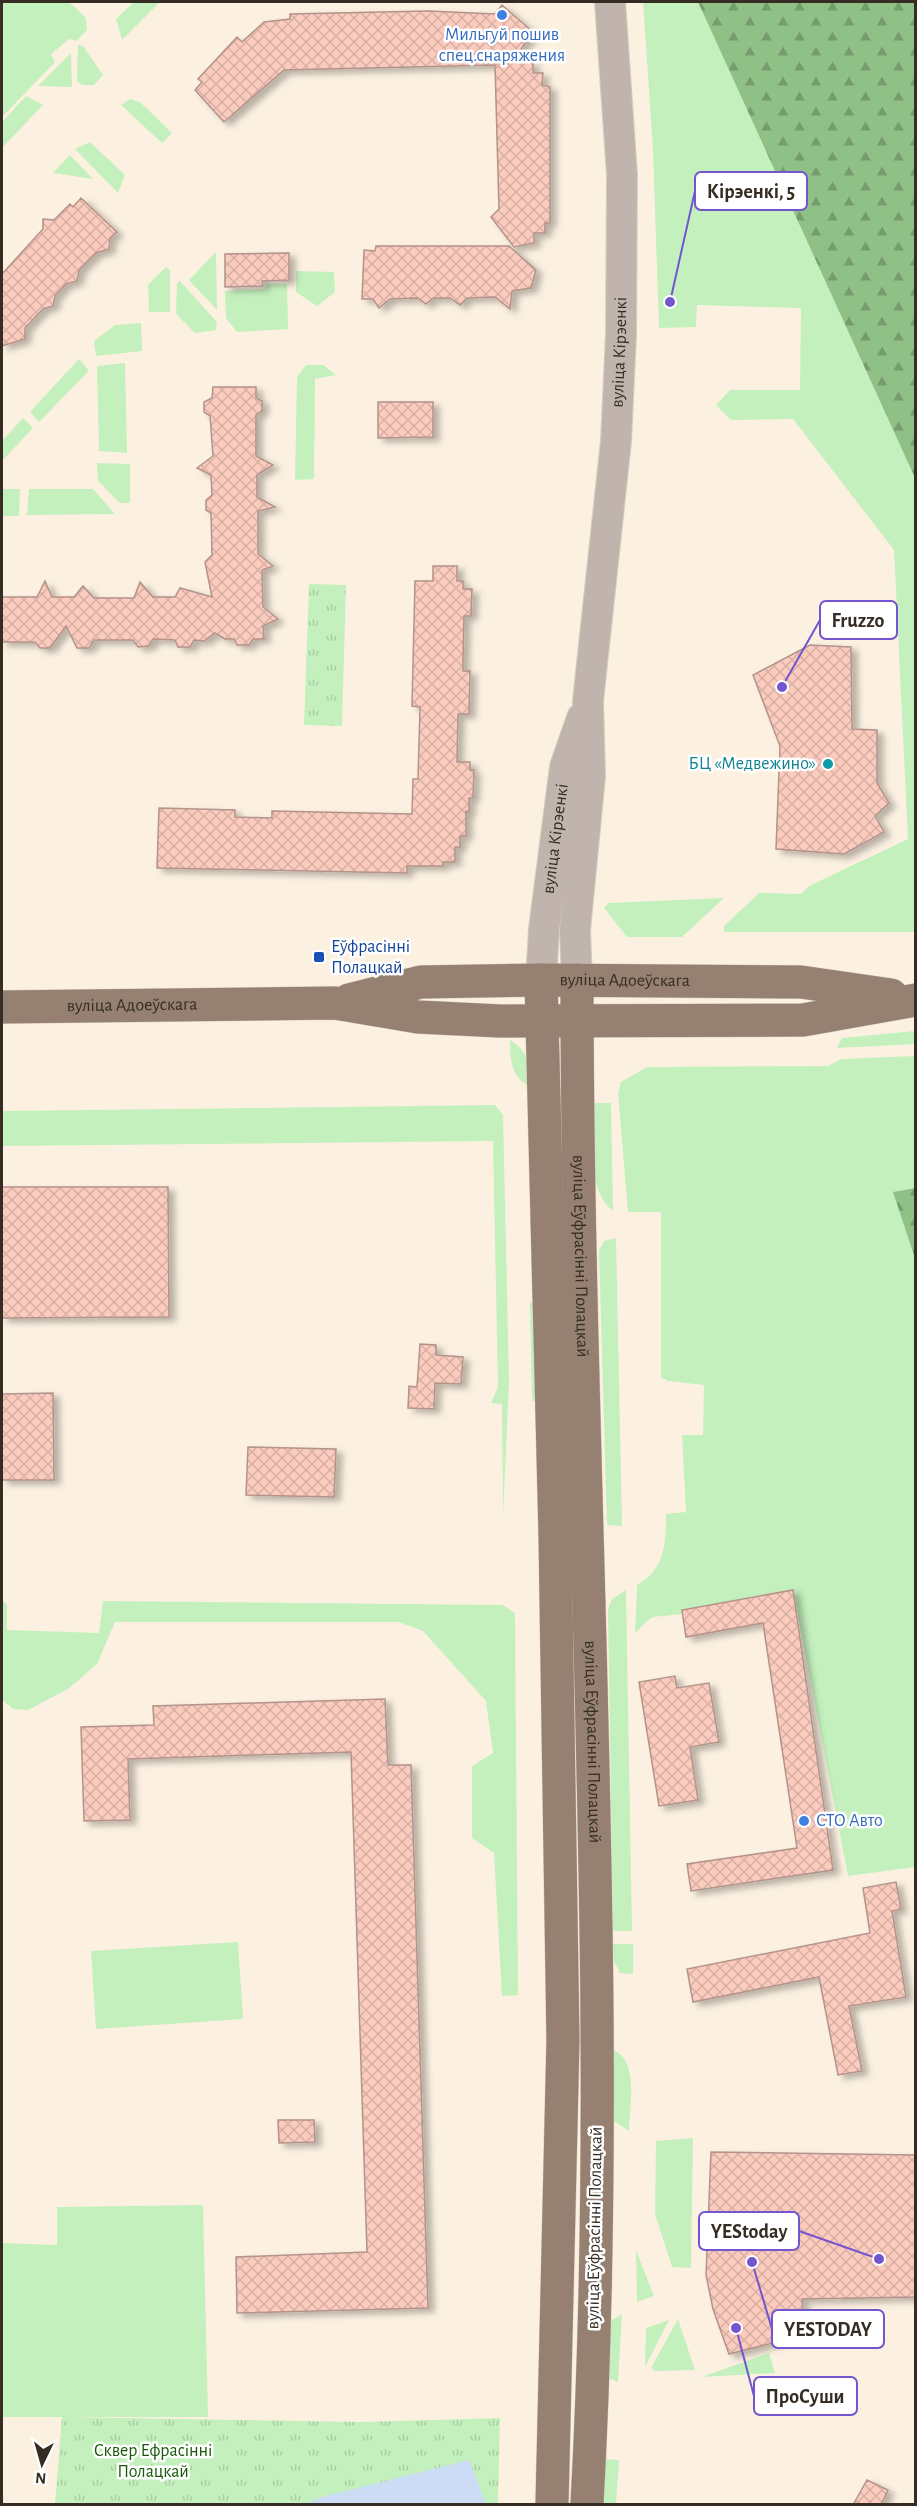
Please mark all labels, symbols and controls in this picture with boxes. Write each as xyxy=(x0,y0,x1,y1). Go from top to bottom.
marker: Мильгуй пошив спец.снаряжения xyxy=(495,8,509,22)
place label: Мильгуй пошив спец.снаряжения xyxy=(439,26,565,65)
callout: Кірэенкі, 5 xyxy=(695,172,807,210)
text: Кірэенкі, 5 xyxy=(707,182,795,202)
street label: вуліца Кірэенкі xyxy=(609,297,630,408)
callout: Fruzzo xyxy=(820,601,897,639)
text: Fruzzo xyxy=(832,611,885,631)
place label: БЦ «Медвежино» xyxy=(688,755,816,773)
marker: БЦ «Медвежино» xyxy=(821,757,835,771)
street label: вуліца Кірэенкі xyxy=(540,783,572,895)
place label: Еўфрасінні Полацкай xyxy=(331,938,410,977)
marker: Еўфрасінні Полацкай xyxy=(312,950,326,964)
street label: вуліца Адоеўскага xyxy=(559,971,690,990)
street label: вуліца Адоеўскага xyxy=(67,996,197,1015)
street label: вуліца Еўфрасінні Полацкай xyxy=(569,1154,591,1358)
street label: вуліца Еўфрасінні Полацкай xyxy=(581,1640,604,1843)
place label: СТО Авто xyxy=(816,1812,883,1830)
marker: СТО Авто xyxy=(797,1814,811,1828)
street label: вуліца Еўфрасінні Полацкай xyxy=(584,2127,606,2329)
callout: YEStoday xyxy=(699,2212,799,2250)
text: YEStoday xyxy=(711,2222,787,2242)
callout: YESTODAY xyxy=(772,2310,884,2348)
text: YESTODAY xyxy=(784,2320,873,2340)
callout: ПроСуши xyxy=(754,2377,857,2415)
text: ПроСуши xyxy=(765,2387,845,2407)
north arrow xyxy=(12,2434,72,2494)
park label: Сквер Ефрасінні Полацкай xyxy=(94,2442,212,2481)
text: N xyxy=(35,2469,47,2486)

